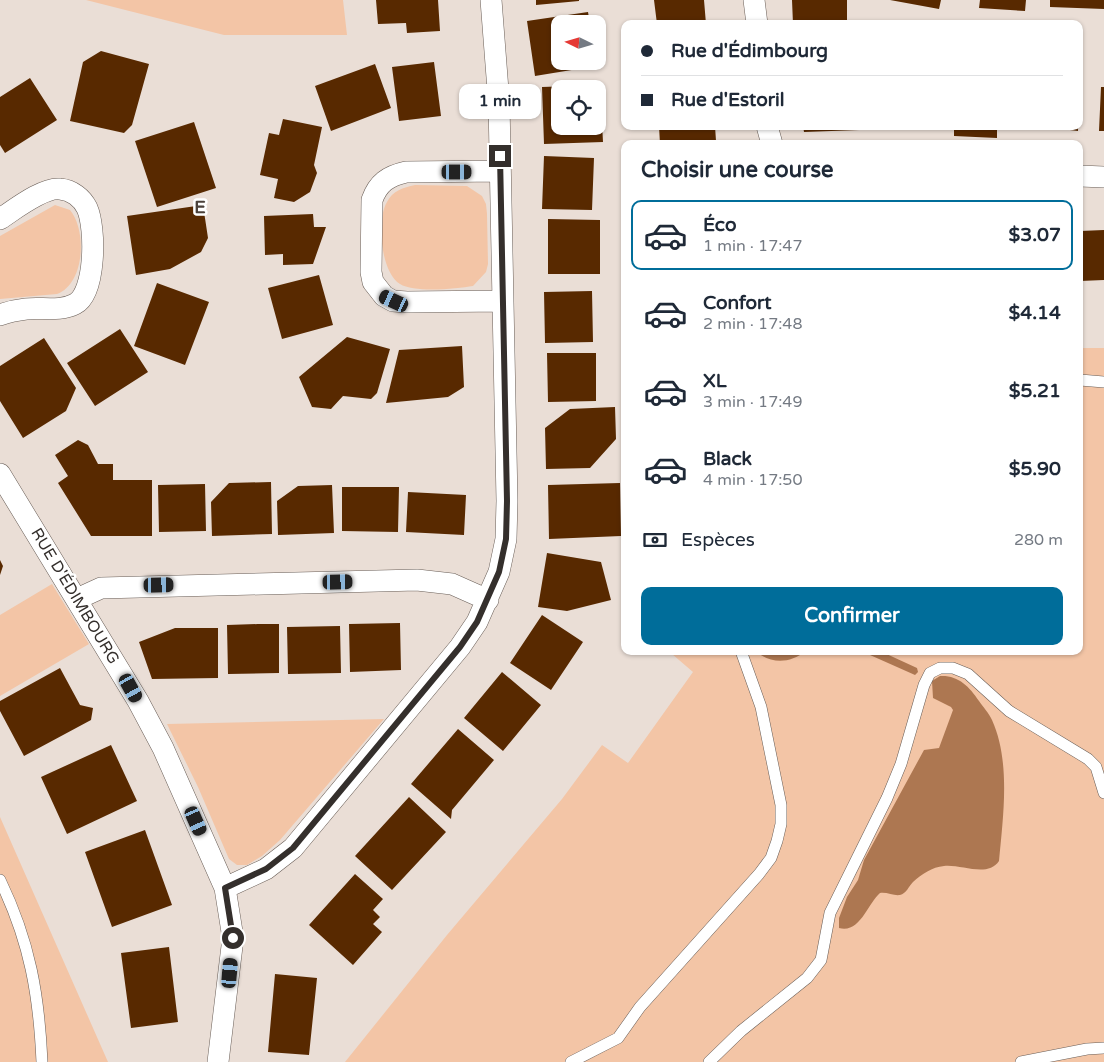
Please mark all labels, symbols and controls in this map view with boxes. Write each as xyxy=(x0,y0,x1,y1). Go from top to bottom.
north arrow xyxy=(551,15,606,70)
map controls xyxy=(551,15,606,135)
text: Rue d'Édimbourg xyxy=(671,40,828,62)
button: locate xyxy=(551,80,606,135)
callout: 1 min xyxy=(459,84,541,118)
text: Rue d'Estoril xyxy=(671,89,784,111)
text: 1 min xyxy=(479,91,521,111)
route end xyxy=(489,145,511,167)
text: Choisir une course xyxy=(641,157,834,183)
car xyxy=(442,165,472,180)
district label: E xyxy=(194,196,206,218)
icon: car xyxy=(643,213,688,258)
text: Éco xyxy=(703,214,736,236)
text: $3.07 xyxy=(1009,224,1061,246)
text: 1 min · 17:47 xyxy=(703,236,802,256)
car xyxy=(377,288,410,314)
icon: car xyxy=(643,291,688,336)
text: Confort xyxy=(703,292,772,314)
text: $4.14 xyxy=(1009,302,1061,324)
text: 2 min · 17:48 xyxy=(703,314,802,334)
icon: car xyxy=(643,369,688,414)
text: XL xyxy=(703,370,727,392)
text: $5.21 xyxy=(1009,380,1061,402)
text: 3 min · 17:49 xyxy=(703,392,802,412)
icon: car xyxy=(643,447,688,492)
text: Black xyxy=(703,448,752,470)
text: $5.90 xyxy=(1009,458,1061,480)
text: 4 min · 17:50 xyxy=(703,470,802,490)
street label: RUE D'ÉDIMBOURG xyxy=(26,524,124,668)
icon: cash xyxy=(641,526,669,554)
text: Espèces xyxy=(681,529,755,551)
text: 280 m xyxy=(1014,530,1063,550)
car xyxy=(322,574,353,590)
car xyxy=(143,577,174,593)
button: Confirmer xyxy=(641,587,1063,645)
car xyxy=(117,671,144,705)
car xyxy=(183,804,208,838)
route start xyxy=(222,927,244,949)
car xyxy=(221,957,238,989)

